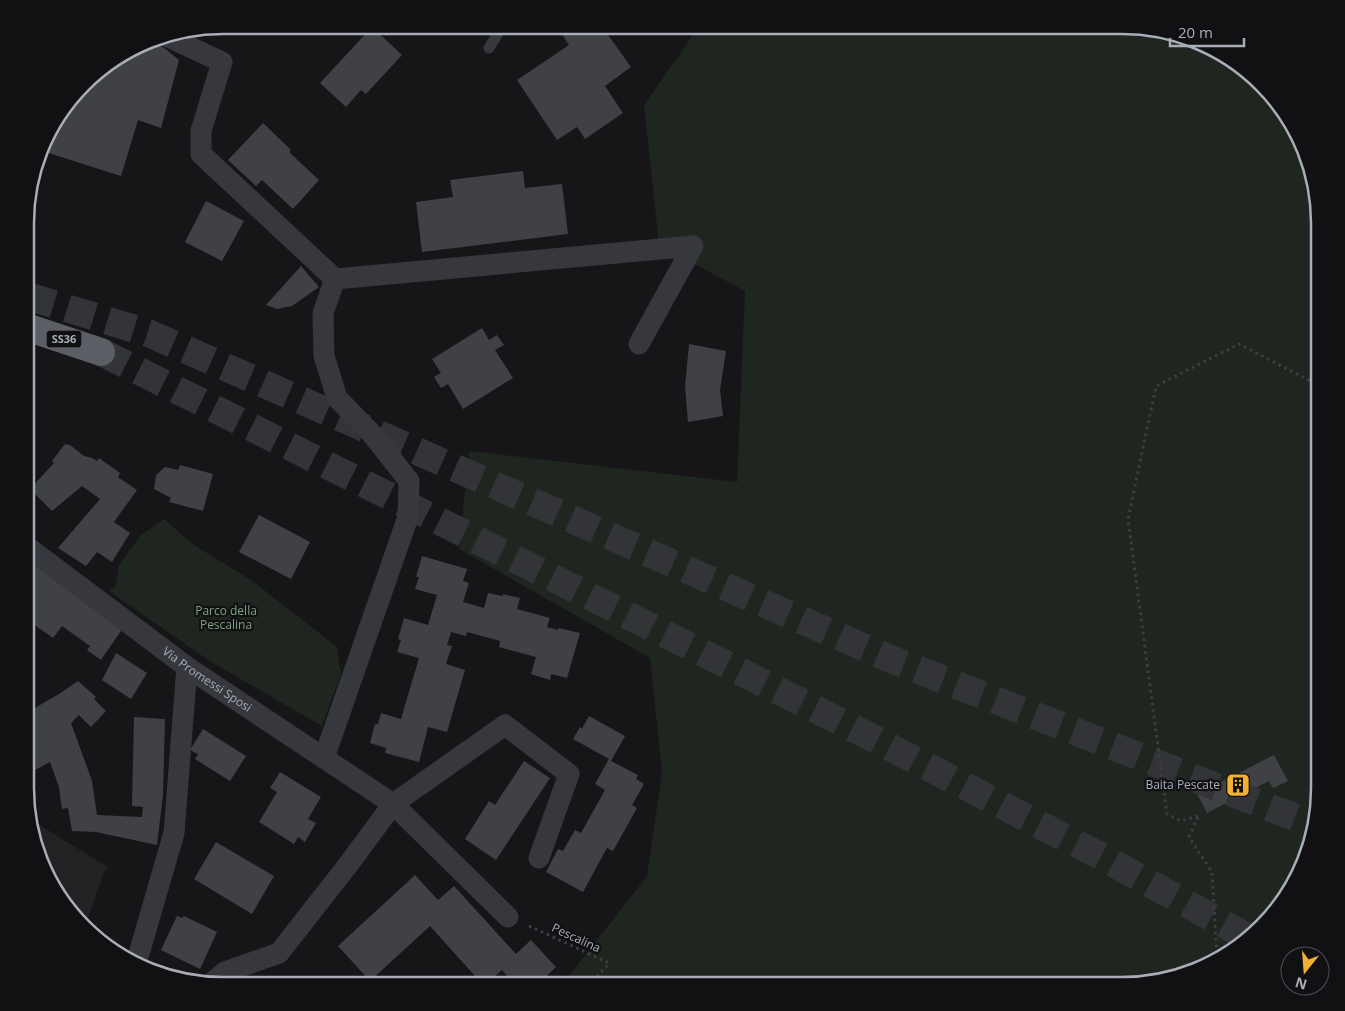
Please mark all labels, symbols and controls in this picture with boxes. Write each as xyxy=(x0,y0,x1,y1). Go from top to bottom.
scale bar xyxy=(1170,15,1244,47)
text: 20 m xyxy=(1178,22,1213,42)
road number: SS36 xyxy=(46,330,82,348)
park label: Parco della Pescalina xyxy=(195,602,257,633)
street label: Via Promessi Sposi xyxy=(159,643,255,716)
building icon: Baita Pescate xyxy=(1225,772,1251,798)
place label: Baita Pescate xyxy=(1145,776,1220,793)
street label: Pescalina xyxy=(549,919,603,956)
north arrow xyxy=(1280,946,1330,996)
text: N xyxy=(1293,973,1309,995)

